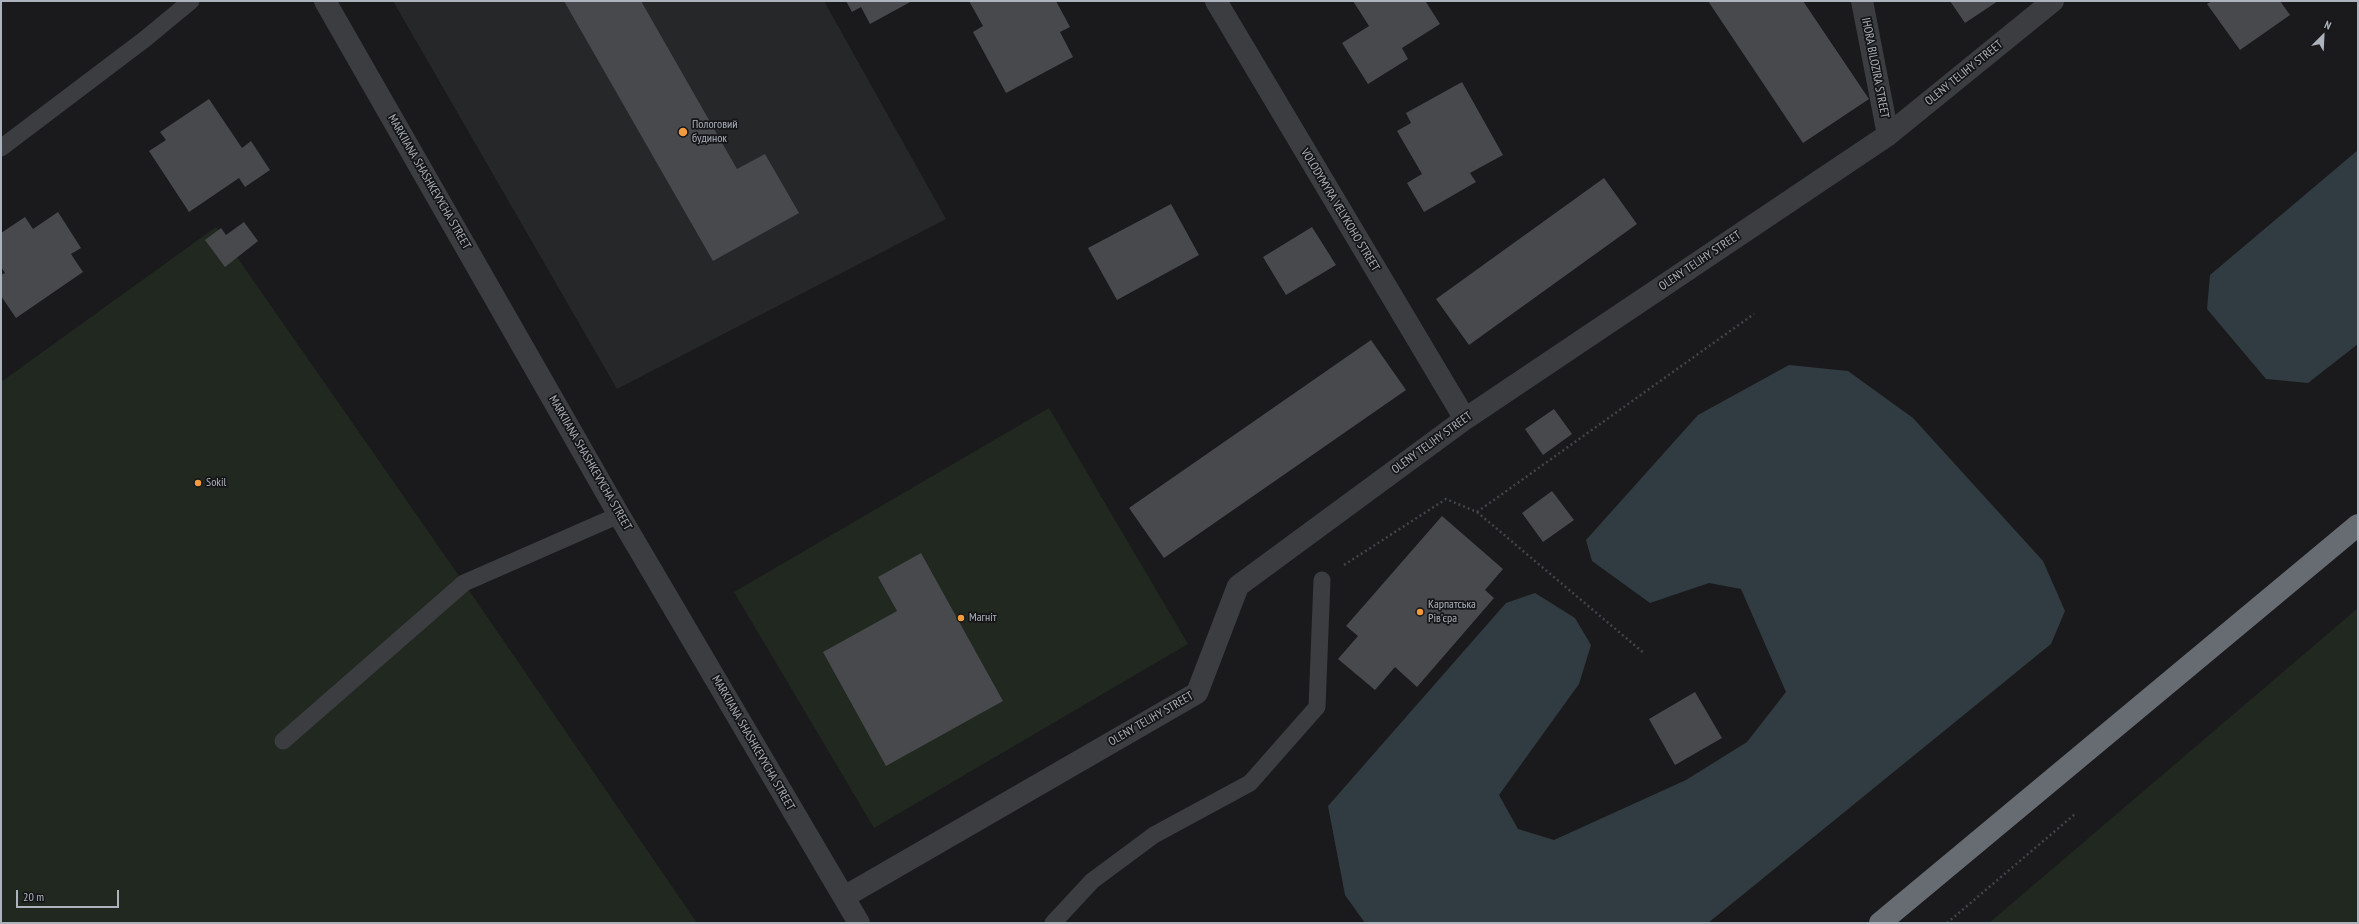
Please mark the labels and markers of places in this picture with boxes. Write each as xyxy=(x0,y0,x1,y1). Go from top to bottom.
place label: Пологовий будинок xyxy=(692,118,738,146)
marker: Пологовий будинок xyxy=(677,126,689,138)
place label: Sokil xyxy=(206,476,226,490)
marker: Sokil xyxy=(193,478,203,488)
place label: Карпатська Рів'єра xyxy=(1428,598,1476,626)
marker: Карпатська Рів'єра xyxy=(1415,607,1425,617)
place label: Магніт xyxy=(969,611,997,625)
marker: Магніт xyxy=(956,613,966,623)

